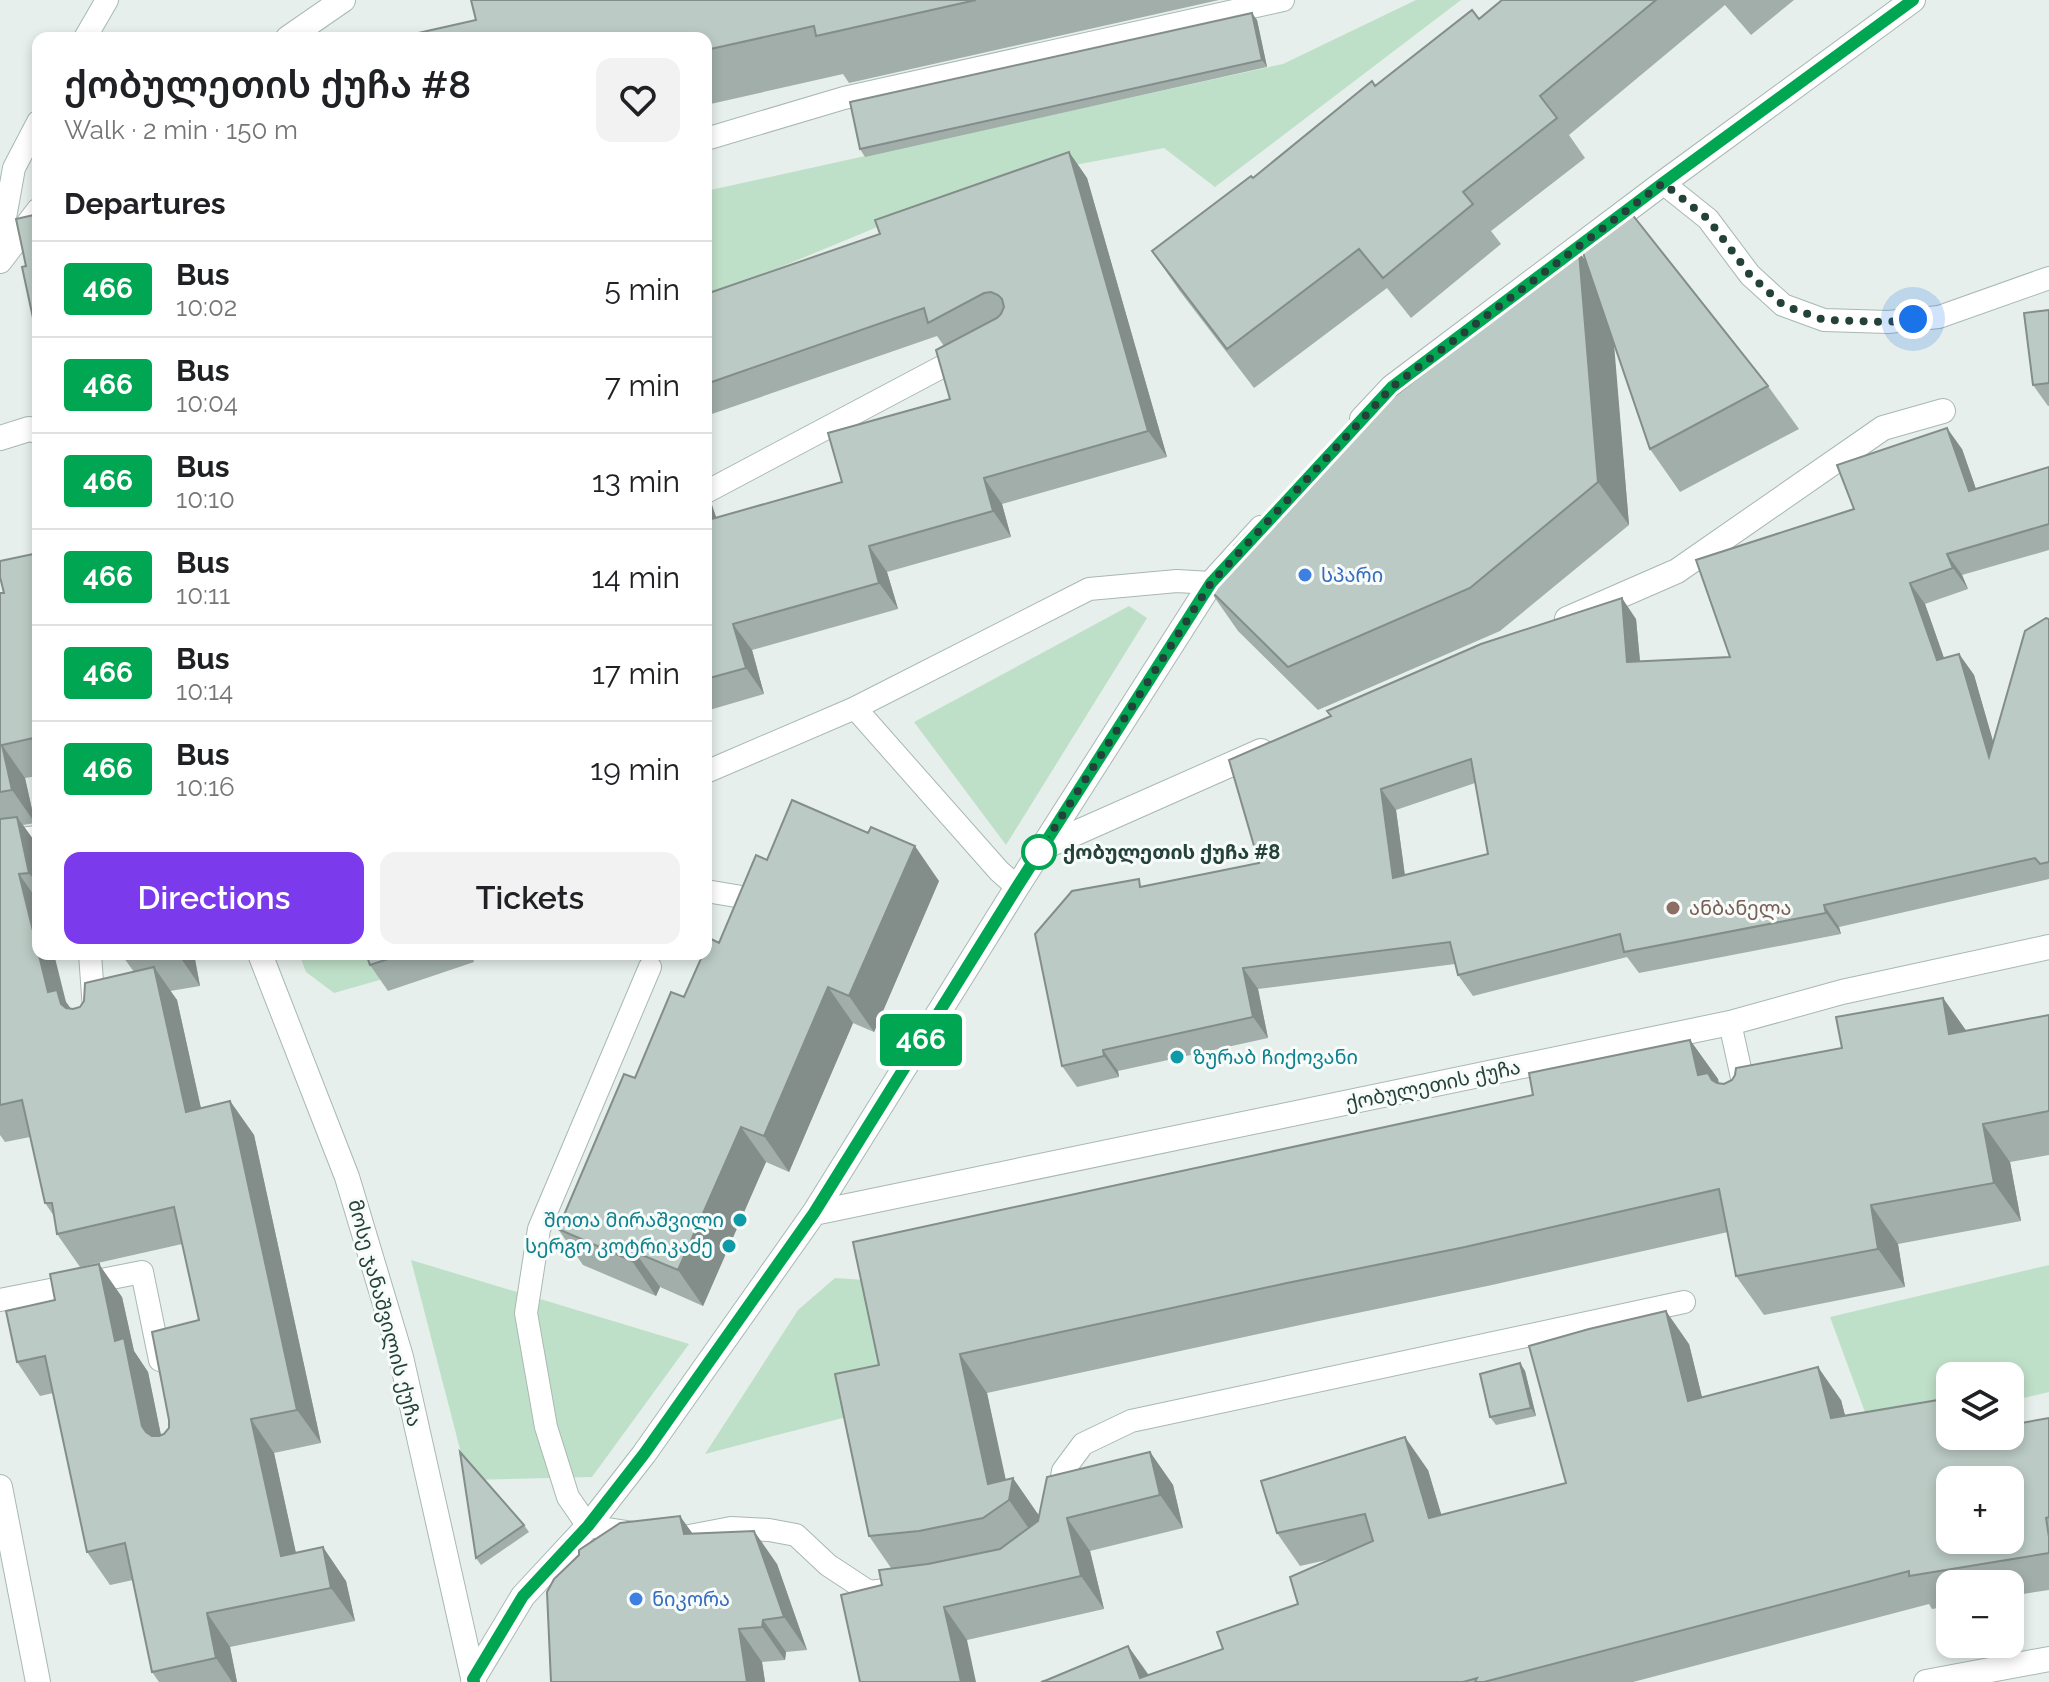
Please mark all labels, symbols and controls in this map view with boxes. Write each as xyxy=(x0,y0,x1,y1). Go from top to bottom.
button: heart xyxy=(596,58,680,142)
text: ქობულეთის ქუჩა #8 xyxy=(64,62,471,107)
text: Walk · 2 min · 150 m xyxy=(64,115,298,145)
text: Departures xyxy=(64,186,226,221)
text: Bus xyxy=(176,257,230,292)
text: 466 xyxy=(83,272,133,305)
text: 5 min xyxy=(604,272,680,307)
text: 10:02 xyxy=(176,292,237,322)
your location xyxy=(1893,299,1933,339)
text: Bus xyxy=(176,353,230,388)
text: 466 xyxy=(83,368,133,401)
text: 7 min xyxy=(605,368,680,403)
text: 10:04 xyxy=(176,388,238,418)
text: Bus xyxy=(176,449,230,484)
text: 466 xyxy=(83,464,133,497)
text: 13 min xyxy=(592,464,680,499)
text: 10:10 xyxy=(176,484,235,514)
text: Bus xyxy=(176,545,230,580)
text: 466 xyxy=(83,560,133,593)
text: 14 min xyxy=(592,560,680,595)
place label: სპარი xyxy=(1321,563,1383,587)
marker: სპარი xyxy=(1296,566,1314,584)
text: 10:11 xyxy=(176,580,230,610)
text: Bus xyxy=(176,641,230,676)
text: 466 xyxy=(83,656,133,689)
text: 17 min xyxy=(592,656,680,691)
text: 10:14 xyxy=(176,676,233,706)
text: Bus xyxy=(176,737,230,772)
text: 466 xyxy=(83,752,133,785)
text: 19 min xyxy=(590,752,680,787)
text: 10:16 xyxy=(176,772,235,802)
marker: ქობულეთის ქუჩა #8 xyxy=(1022,835,1056,869)
place label: ქობულეთის ქუჩა #8 xyxy=(1063,840,1280,864)
button: Directions xyxy=(64,852,364,944)
button: Tickets xyxy=(380,852,680,944)
place label: ანბანელა xyxy=(1689,896,1792,921)
marker: ანბანელა xyxy=(1664,899,1682,917)
line badge: 466 xyxy=(875,1014,967,1066)
text: 466 xyxy=(896,1023,946,1056)
place label: ზურაბ ჩიქოვანი xyxy=(1193,1045,1358,1069)
marker: ზურაბ ჩიქოვანი xyxy=(1168,1048,1186,1066)
street label: ქობულეთის ქუჩა xyxy=(1343,1055,1523,1116)
street label: მოსე ჯანაშვილის ქუჩა xyxy=(342,1197,427,1429)
place label: შოთა მირაშვილი xyxy=(544,1208,724,1233)
marker: შოთა მირაშვილი xyxy=(731,1211,749,1229)
place label: სერგო კოტრიკაძე xyxy=(525,1234,713,1258)
marker: სერგო კოტრიკაძე xyxy=(720,1237,738,1255)
map controls xyxy=(1936,1362,2024,1658)
button: layers xyxy=(1936,1362,2024,1450)
button: + xyxy=(1936,1466,2024,1554)
button: − xyxy=(1936,1570,2024,1658)
place label: ნიკორა xyxy=(652,1587,730,1611)
marker: ნიკორა xyxy=(627,1590,645,1608)

